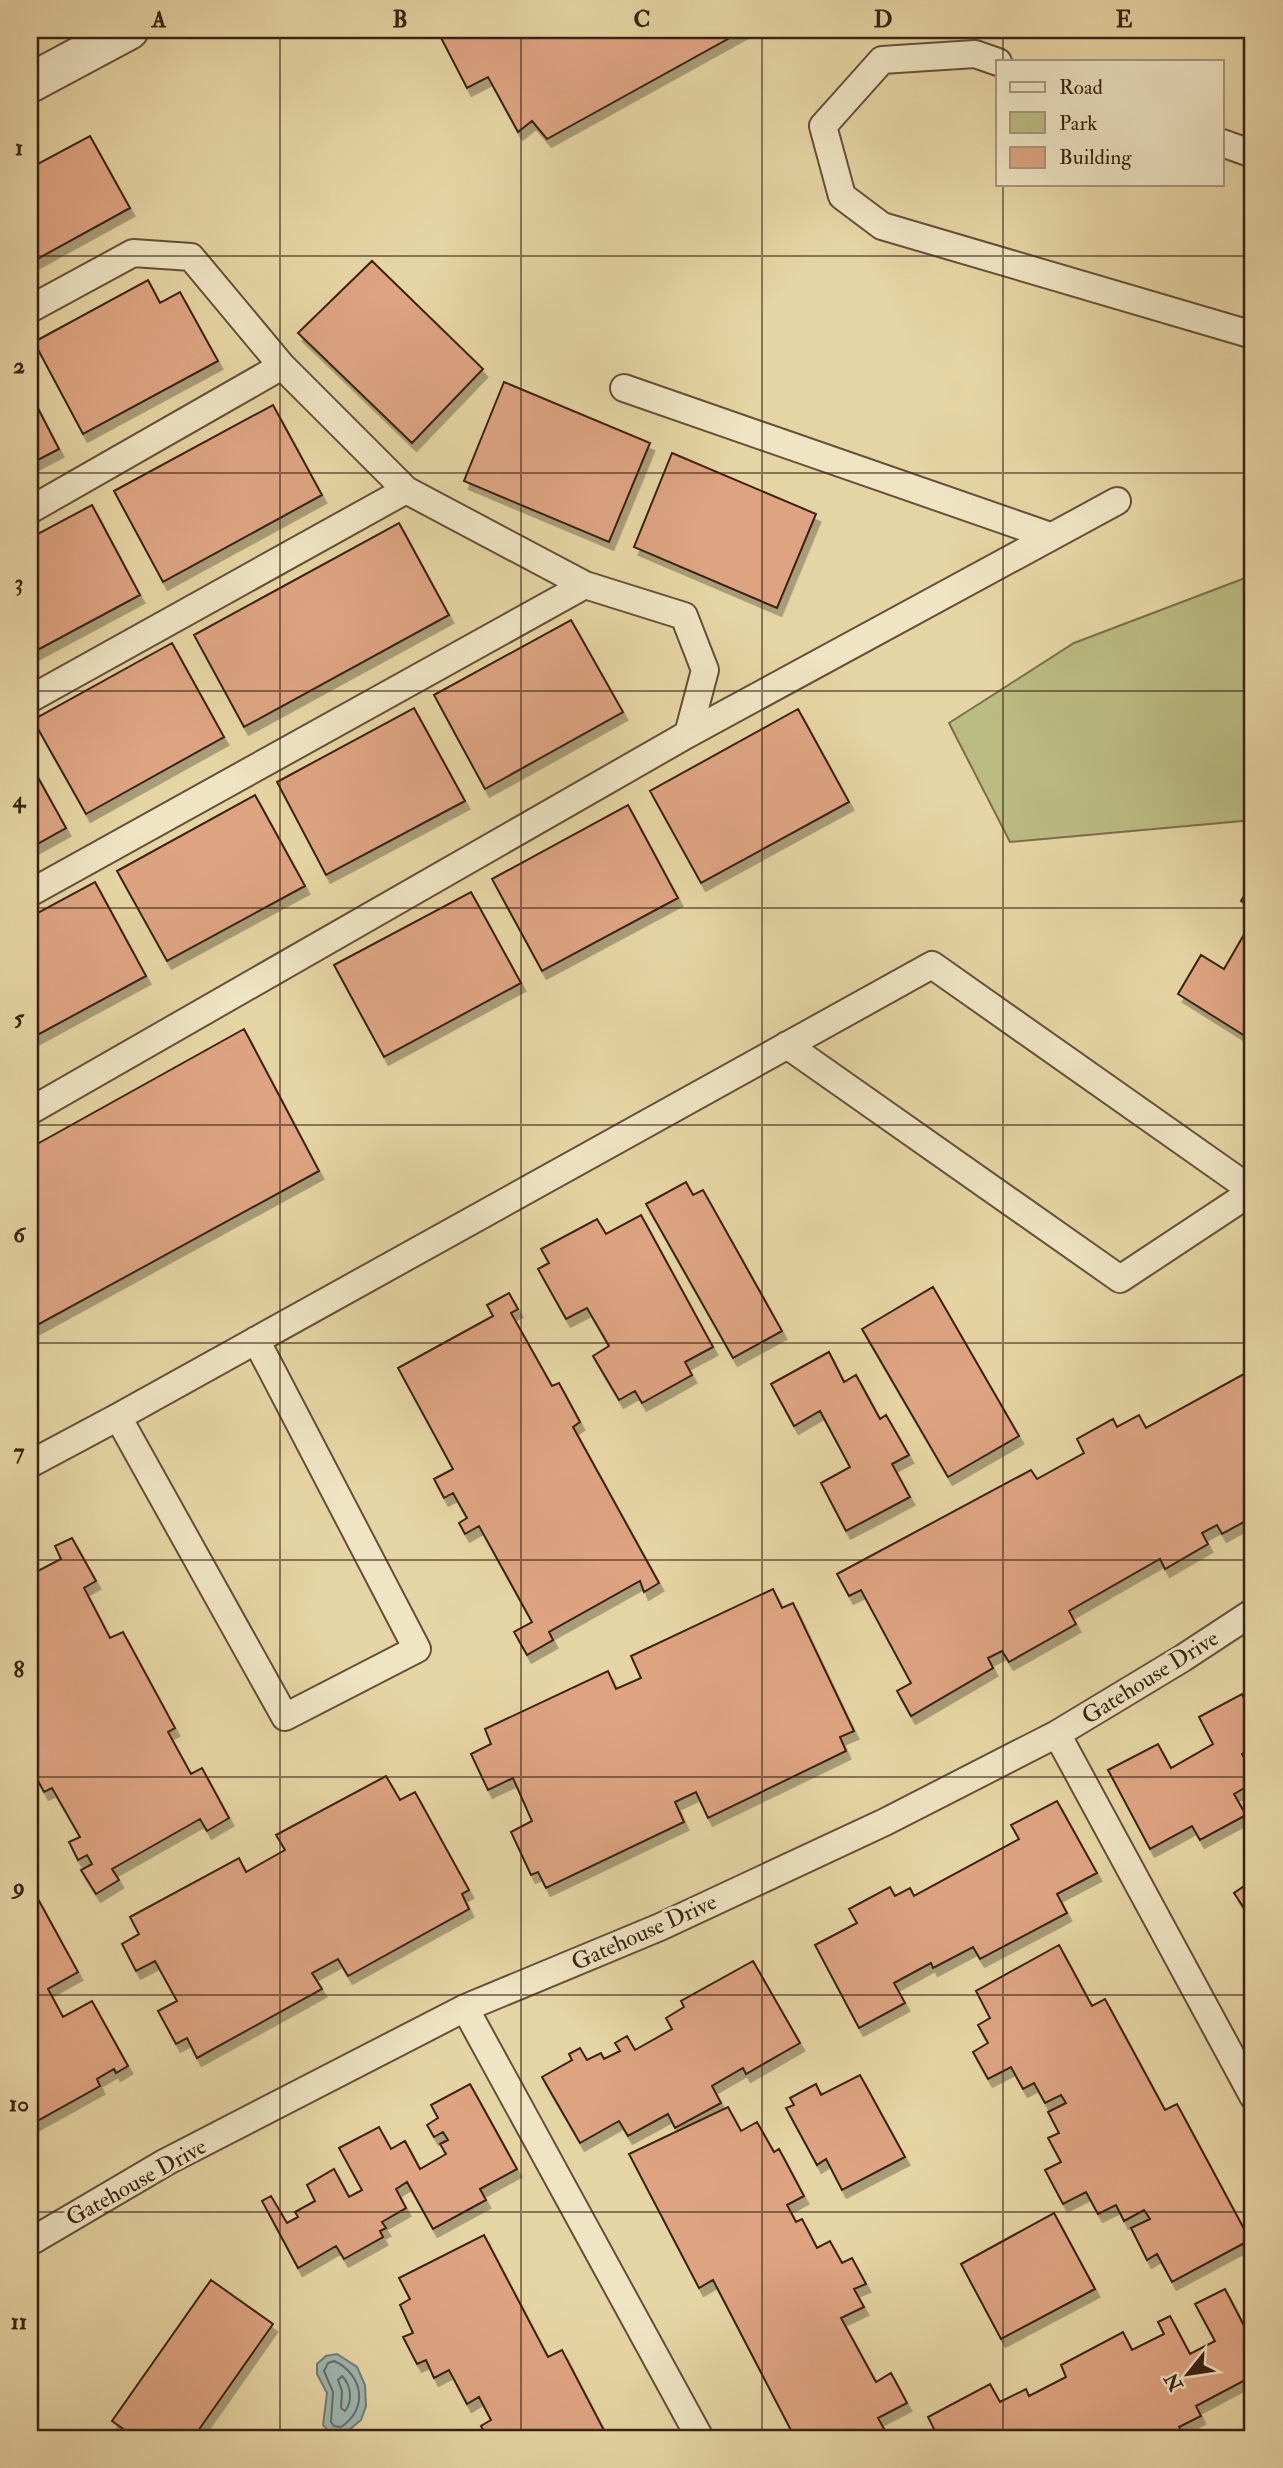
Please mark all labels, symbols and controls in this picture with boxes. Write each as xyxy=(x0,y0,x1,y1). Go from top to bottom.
text: A xyxy=(151,5,167,34)
text: B xyxy=(392,5,408,34)
text: C xyxy=(634,5,650,34)
text: D xyxy=(874,5,892,34)
text: E xyxy=(1116,5,1133,34)
legend xyxy=(996,60,1224,186)
text: Road xyxy=(1059,74,1104,101)
text: Park xyxy=(1059,110,1097,137)
text: 1 xyxy=(15,133,23,162)
text: Building xyxy=(1059,144,1132,171)
text: 2 xyxy=(13,351,25,380)
text: 3 xyxy=(15,568,23,597)
text: 4 xyxy=(12,785,27,814)
text: 5 xyxy=(14,1003,25,1032)
text: 6 xyxy=(13,1220,27,1249)
text: 7 xyxy=(14,1437,25,1466)
street label: Gatehouse Drive xyxy=(1076,1623,1224,1731)
text: 8 xyxy=(14,1655,25,1684)
text: 9 xyxy=(11,1872,25,1901)
street label: Gatehouse Drive xyxy=(567,1887,721,1977)
text: 10 xyxy=(9,2089,29,2118)
street label: Gatehouse Drive xyxy=(61,2131,212,2232)
text: 11 xyxy=(11,2307,27,2336)
north arrow xyxy=(1154,2338,1224,2408)
text: N xyxy=(1159,2368,1189,2396)

